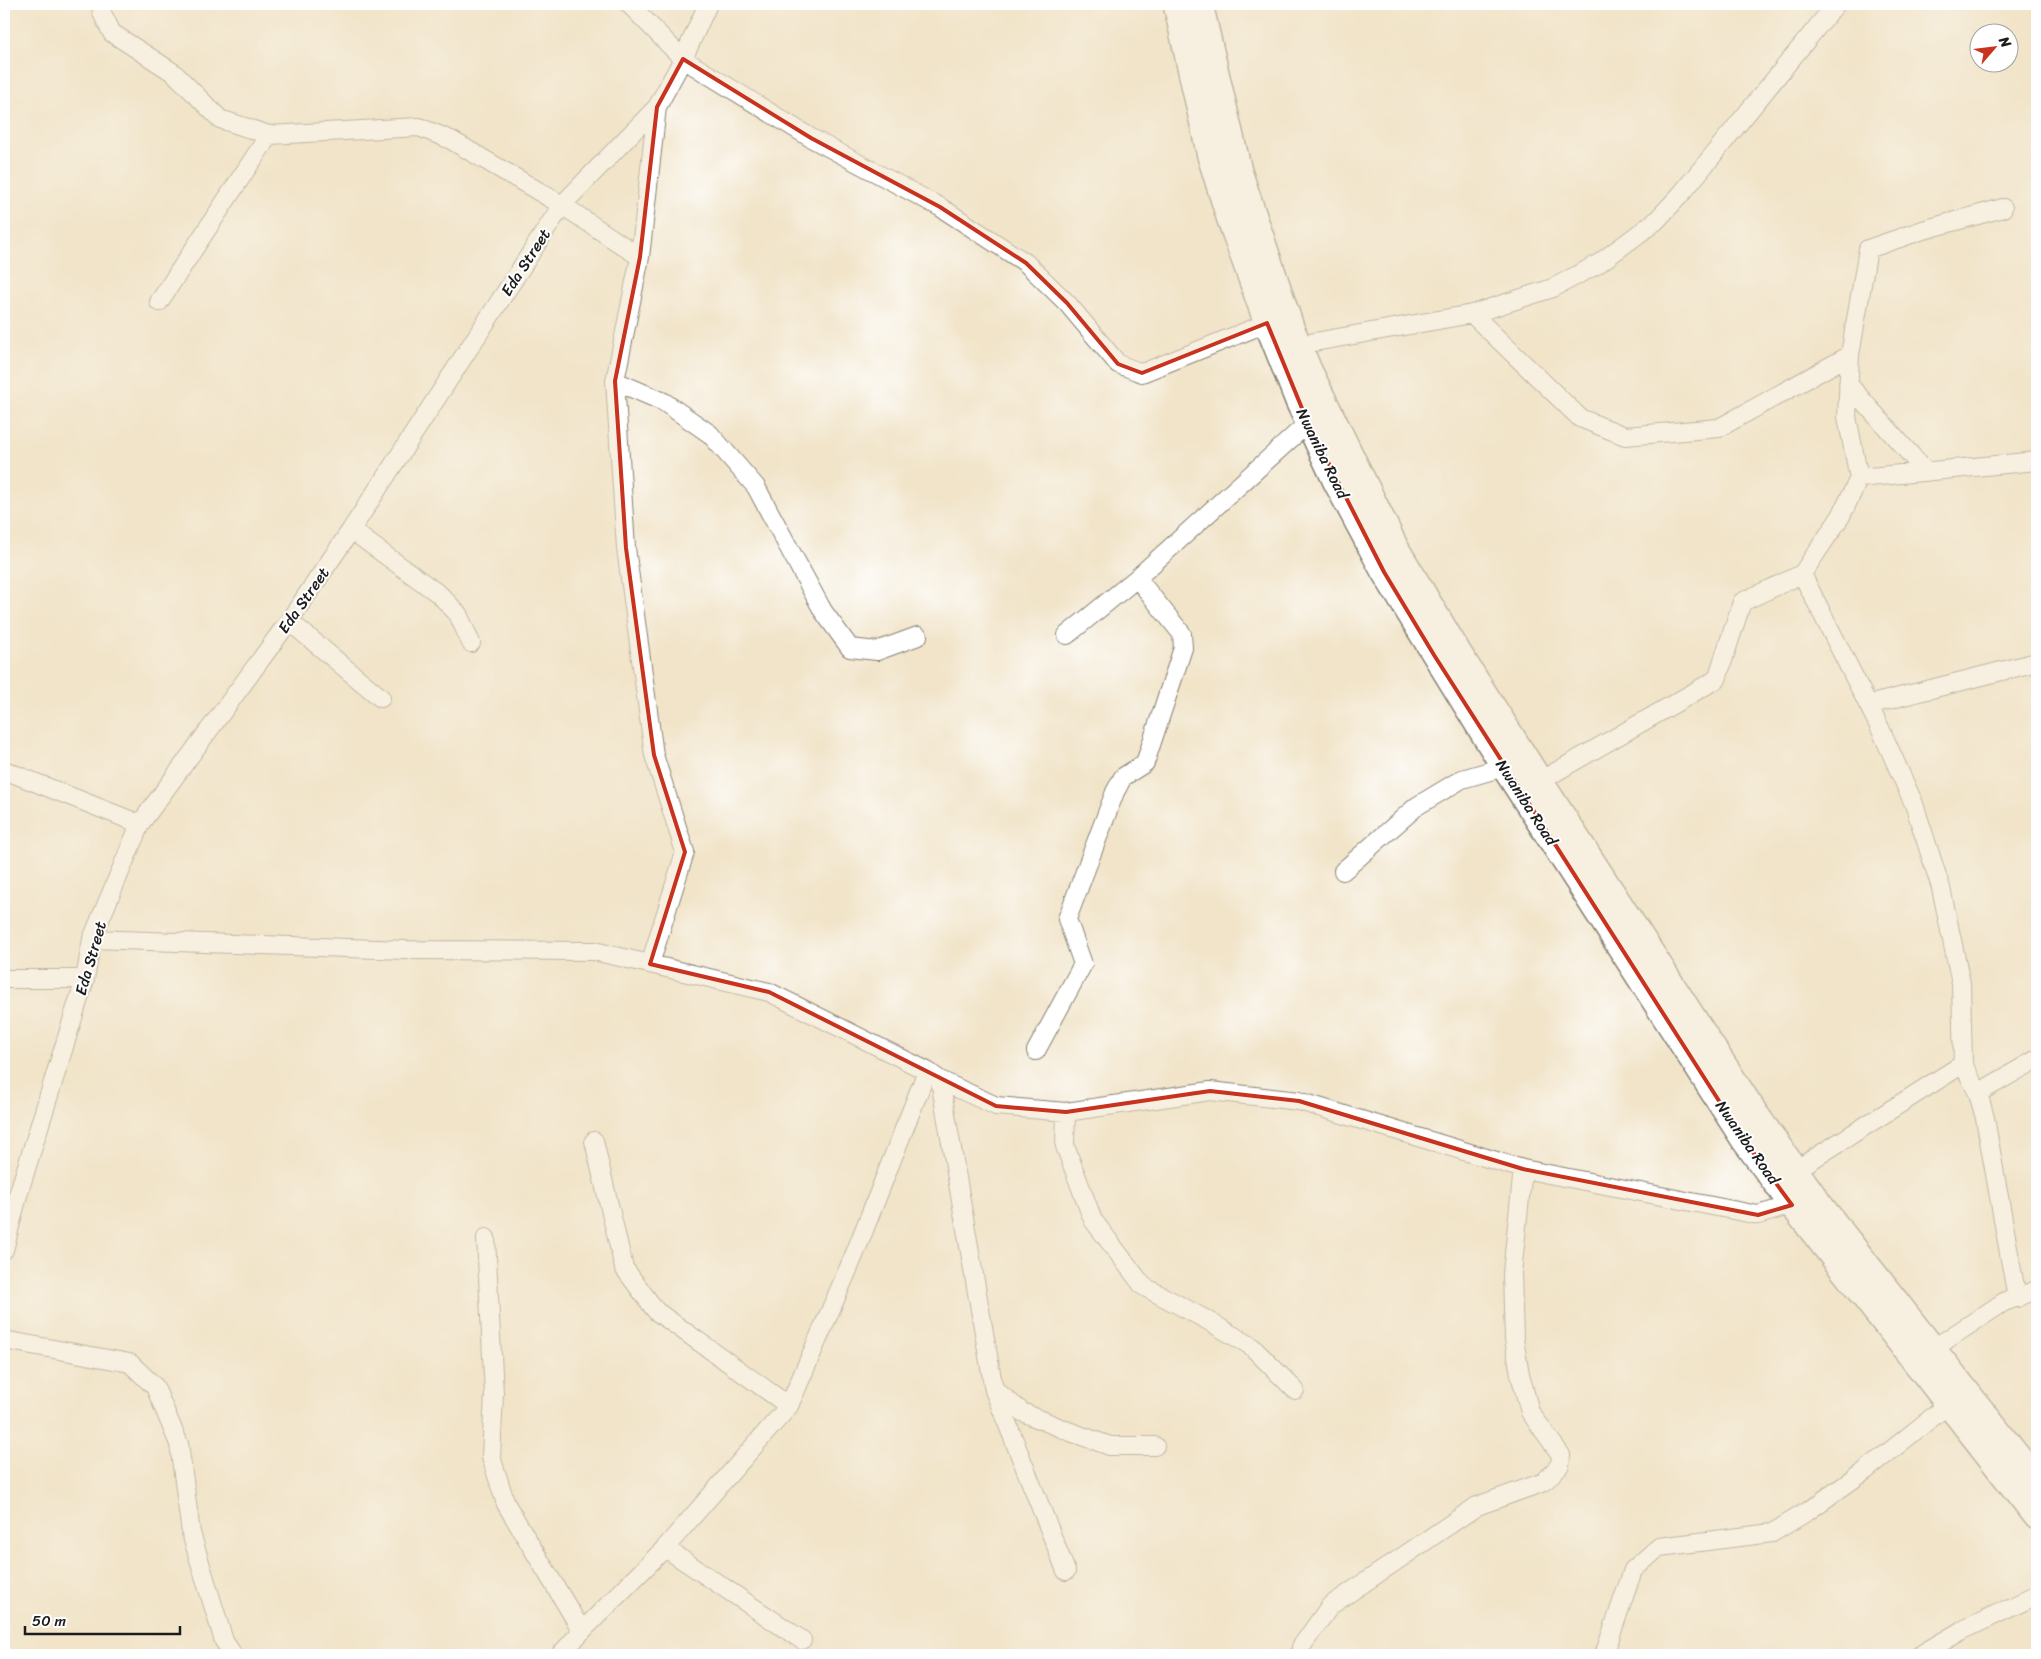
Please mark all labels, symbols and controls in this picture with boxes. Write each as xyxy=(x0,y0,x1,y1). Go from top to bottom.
north arrow xyxy=(1968,22,2018,72)
text: N xyxy=(1991,31,2018,53)
street label: Eda Street xyxy=(493,222,558,302)
street label: Nwaniba Road xyxy=(1288,403,1358,505)
street label: Eda Street xyxy=(270,561,337,640)
street label: Nwaniba Road xyxy=(1488,753,1566,853)
street label: Eda Street xyxy=(66,918,115,999)
street label: Nwaniba Road xyxy=(1708,1094,1789,1192)
scale bar xyxy=(25,1604,180,1636)
text: 50 m xyxy=(32,1608,67,1634)

